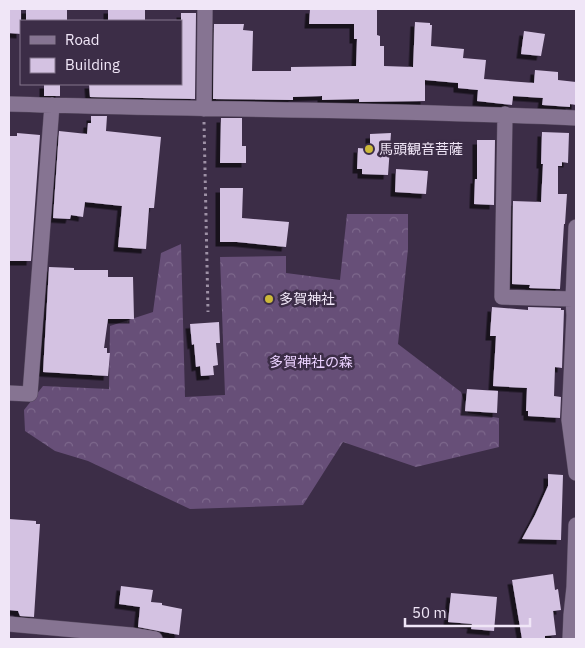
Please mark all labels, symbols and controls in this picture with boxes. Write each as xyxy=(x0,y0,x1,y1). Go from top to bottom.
legend xyxy=(20,20,182,85)
text: Road xyxy=(65,30,100,49)
text: Building xyxy=(65,55,120,74)
place label: 馬頭観音菩薩 xyxy=(379,140,463,158)
marker: 馬頭観音菩薩 xyxy=(363,143,375,155)
place label: 多賀神社 xyxy=(279,290,335,308)
marker: 多賀神社 xyxy=(263,293,275,305)
park label: 多賀神社の森 xyxy=(269,353,353,371)
scale bar xyxy=(405,596,530,628)
text: 50 m xyxy=(412,603,447,622)

